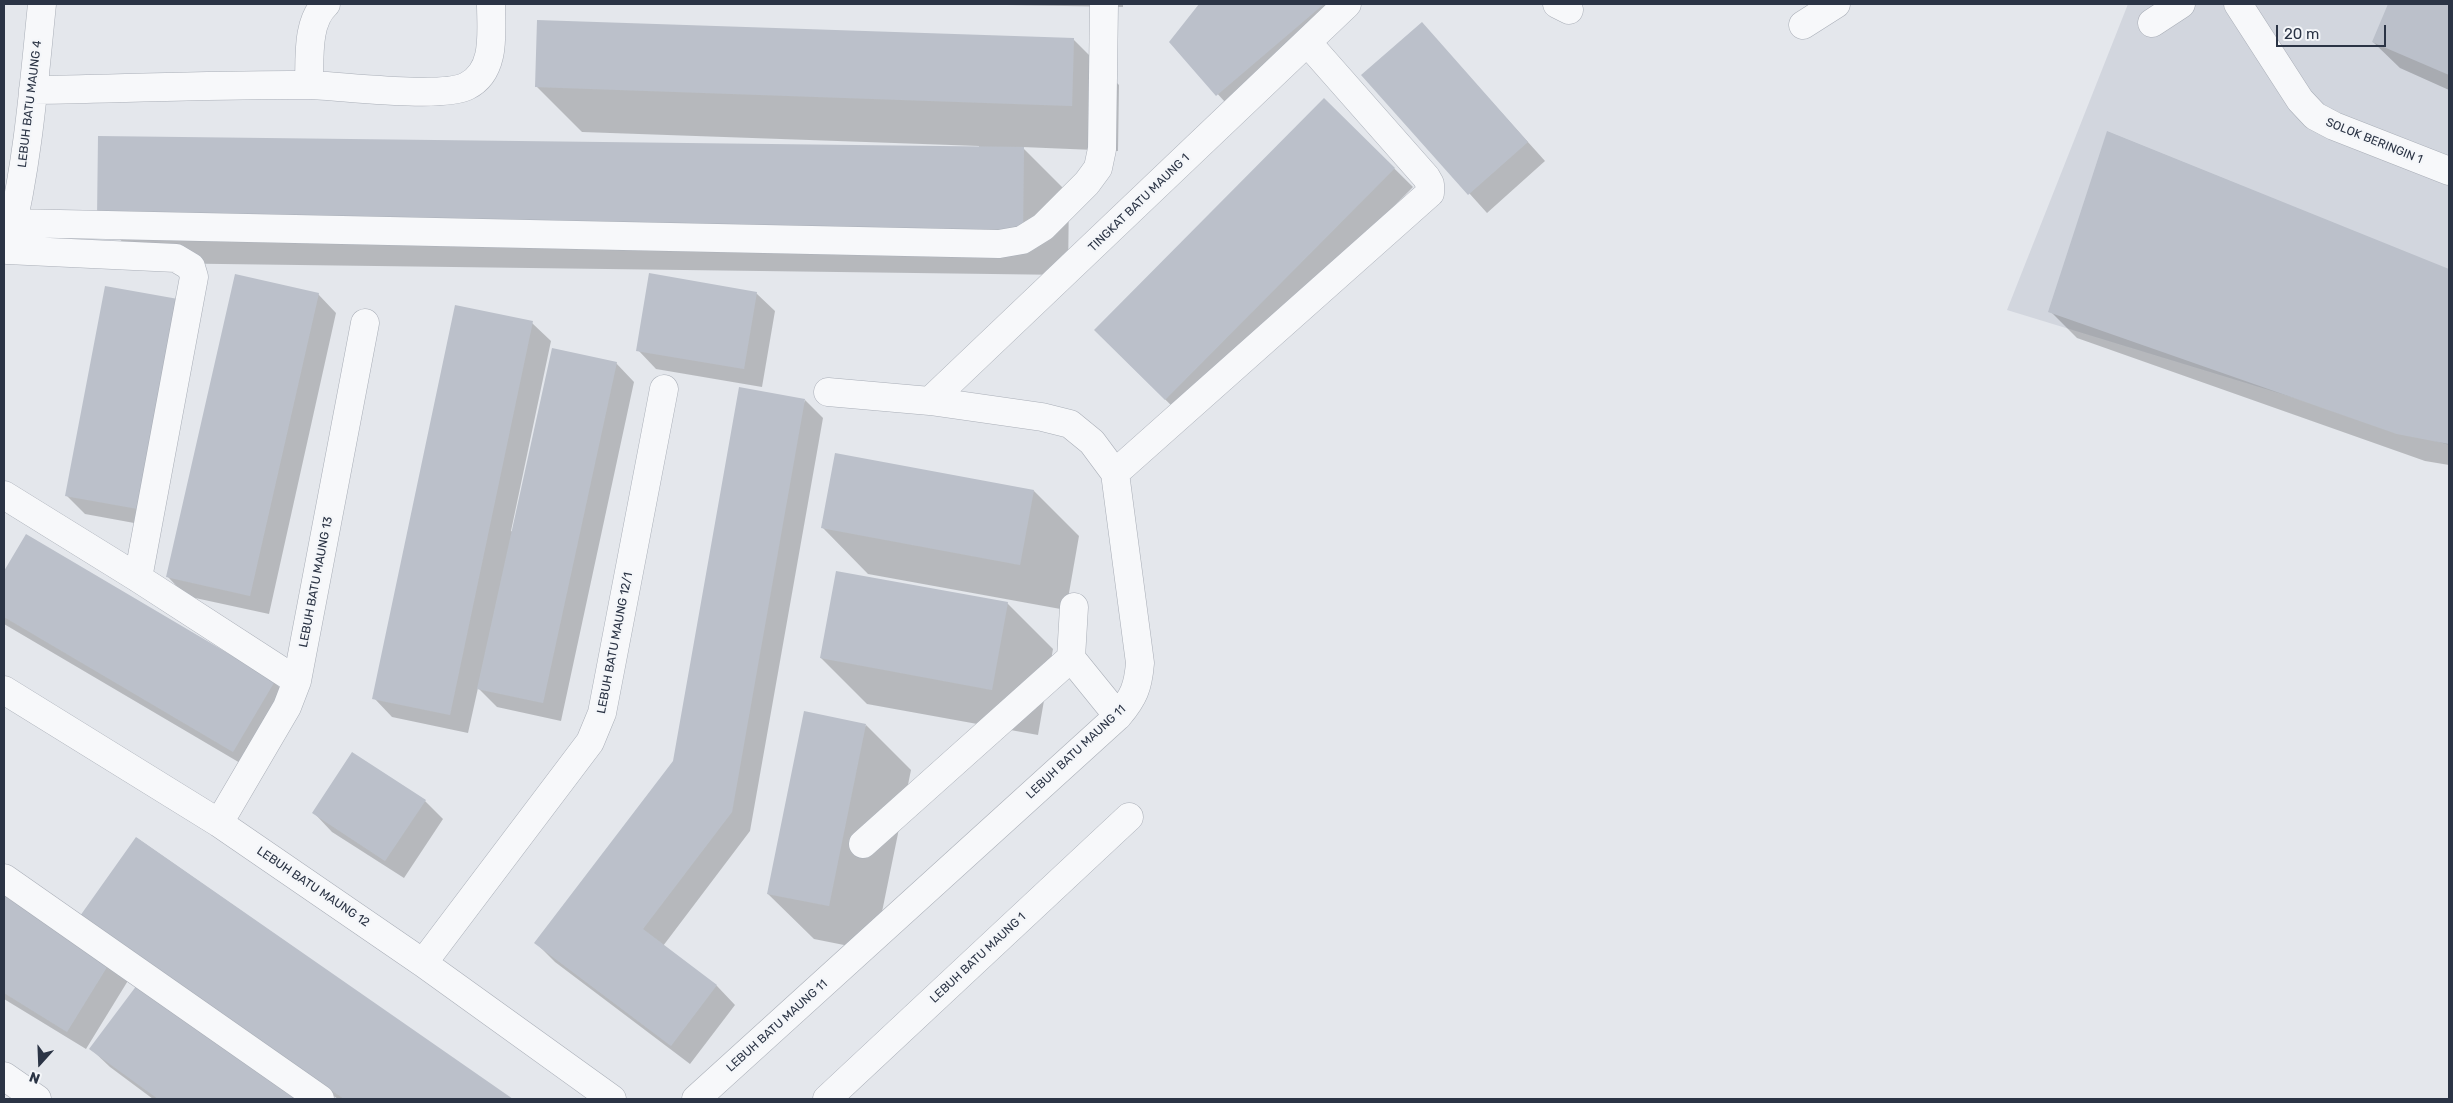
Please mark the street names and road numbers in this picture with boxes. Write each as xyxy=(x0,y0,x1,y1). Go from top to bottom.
street label: LEBUH BATU MAUNG 4 xyxy=(15,40,45,168)
street label: SOLOK BERINGIN 1 xyxy=(2323,115,2425,167)
street label: TINGKAT BATU MAUNG 1 xyxy=(1086,151,1192,255)
street label: LEBUH BATU MAUNG 13 xyxy=(296,515,336,649)
street label: LEBUH BATU MAUNG 12/1 xyxy=(594,571,636,715)
street label: LEBUH BATU MAUNG 11 xyxy=(1023,702,1129,802)
street label: LEBUH BATU MAUNG 12 xyxy=(254,844,372,930)
street label: LEBUH BATU MAUNG 1 xyxy=(927,910,1029,1006)
street label: LEBUH BATU MAUNG 11 xyxy=(724,977,830,1075)

